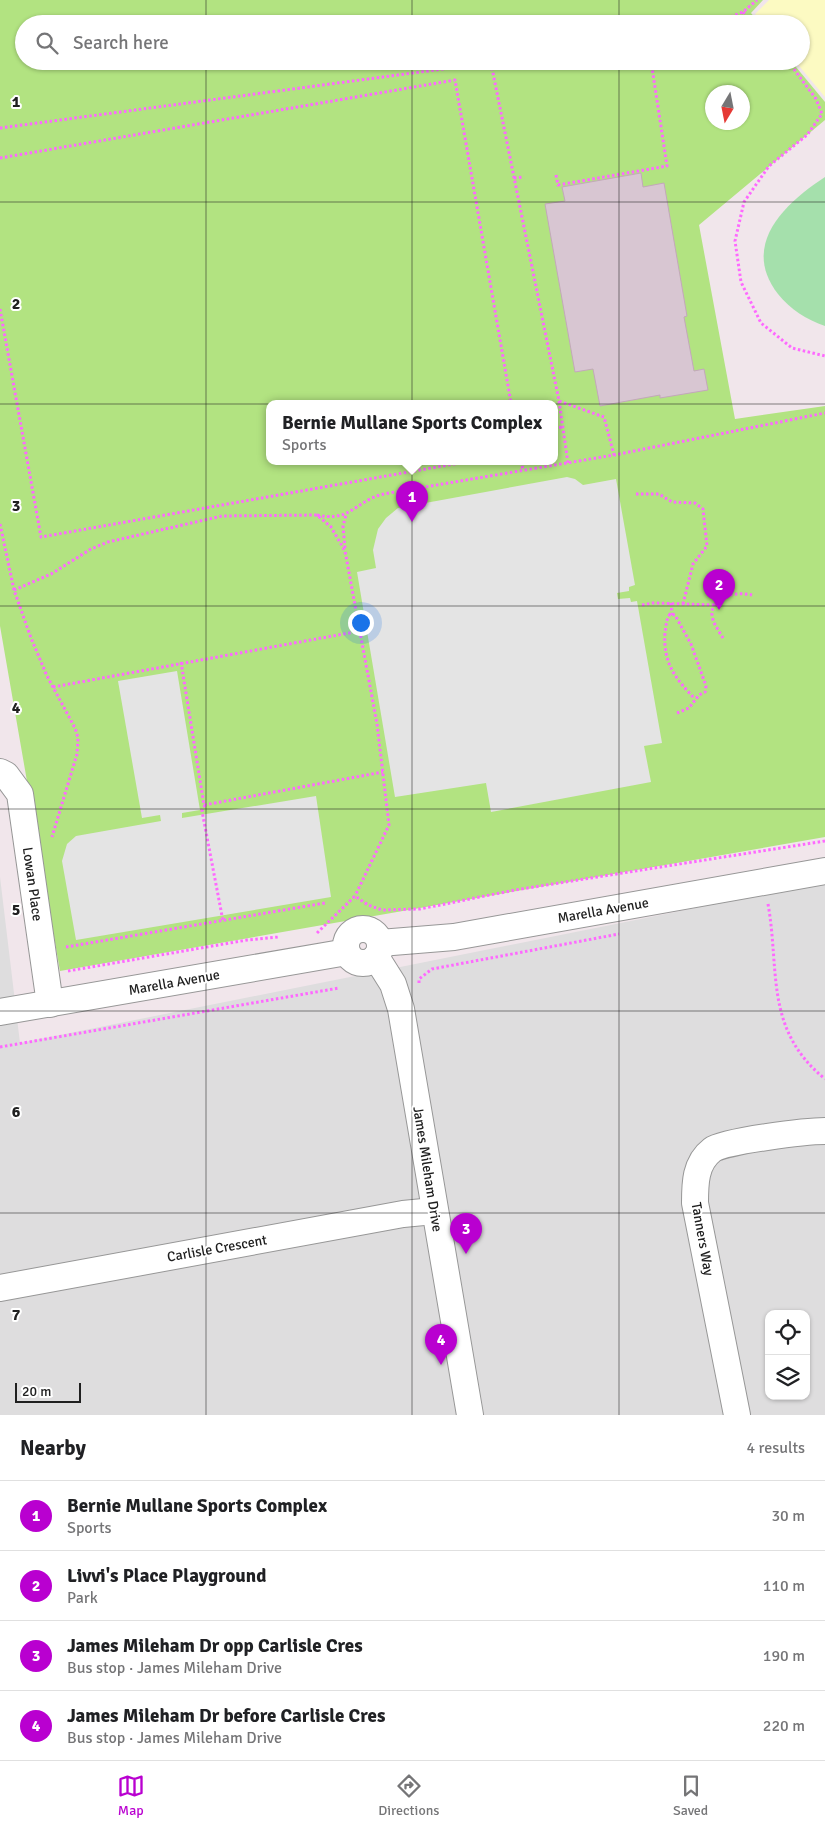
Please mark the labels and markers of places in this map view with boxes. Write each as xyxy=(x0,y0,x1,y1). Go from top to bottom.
pin: 1 xyxy=(396,481,428,522)
pin: 2 xyxy=(703,569,735,610)
pin: 3 xyxy=(450,1213,482,1254)
pin: 4 xyxy=(425,1324,457,1365)

